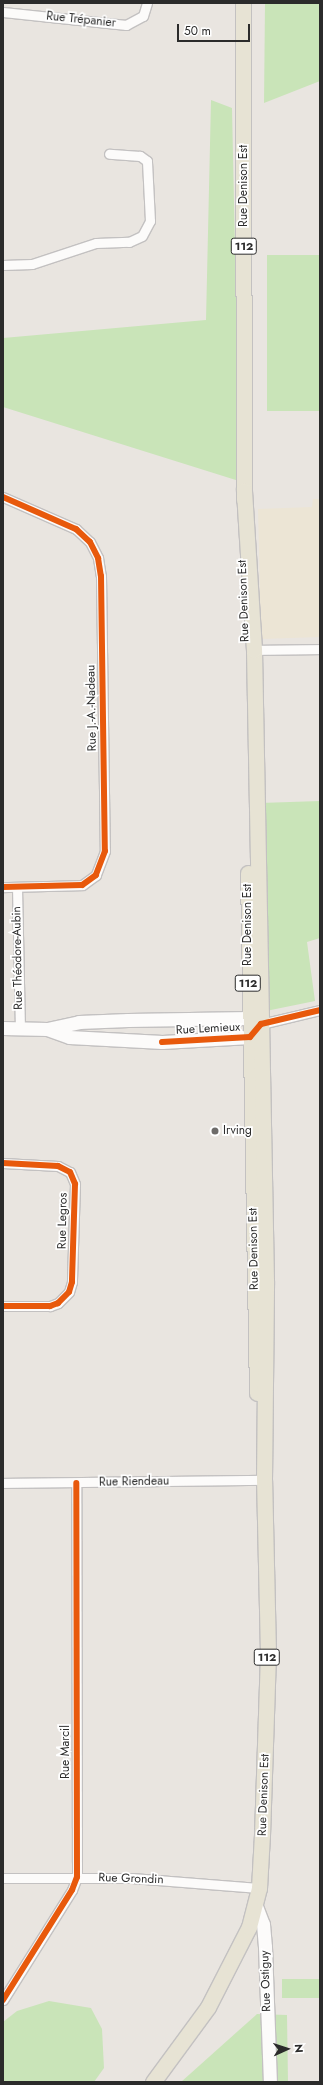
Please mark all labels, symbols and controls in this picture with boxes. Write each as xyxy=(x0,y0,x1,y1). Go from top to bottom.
street label: Rue Trépanier xyxy=(46,9,116,31)
scale bar xyxy=(179,16,252,42)
text: 50 m xyxy=(184,22,211,40)
street label: Rue Denison Est xyxy=(237,145,251,227)
road number: 112 xyxy=(230,237,258,255)
street label: Rue Denison Est xyxy=(235,560,253,642)
street label: Rue J.-A.-Nadeau xyxy=(84,665,100,751)
street label: Rue Denison Est xyxy=(241,884,255,966)
street label: Rue Théodore-Aubin xyxy=(10,906,26,1010)
road number: 112 xyxy=(234,974,262,992)
street label: Rue Lemieux xyxy=(175,1020,241,1038)
place label: Irving xyxy=(223,1124,252,1138)
marker: Irving xyxy=(210,1126,220,1136)
street label: Rue Legros xyxy=(55,1193,71,1249)
street label: Rue Denison Est xyxy=(246,1208,262,1290)
street label: Rue Riendeau xyxy=(99,1474,169,1490)
road number: 112 xyxy=(253,1648,281,1666)
street label: Rue Marcil xyxy=(59,1725,73,1779)
street label: Rue Denison Est xyxy=(255,1754,273,1836)
street label: Rue Grondin xyxy=(98,1871,164,1887)
street label: Rue Ostiguy xyxy=(258,1950,274,2012)
north arrow xyxy=(267,2029,307,2069)
text: N xyxy=(291,2044,307,2053)

